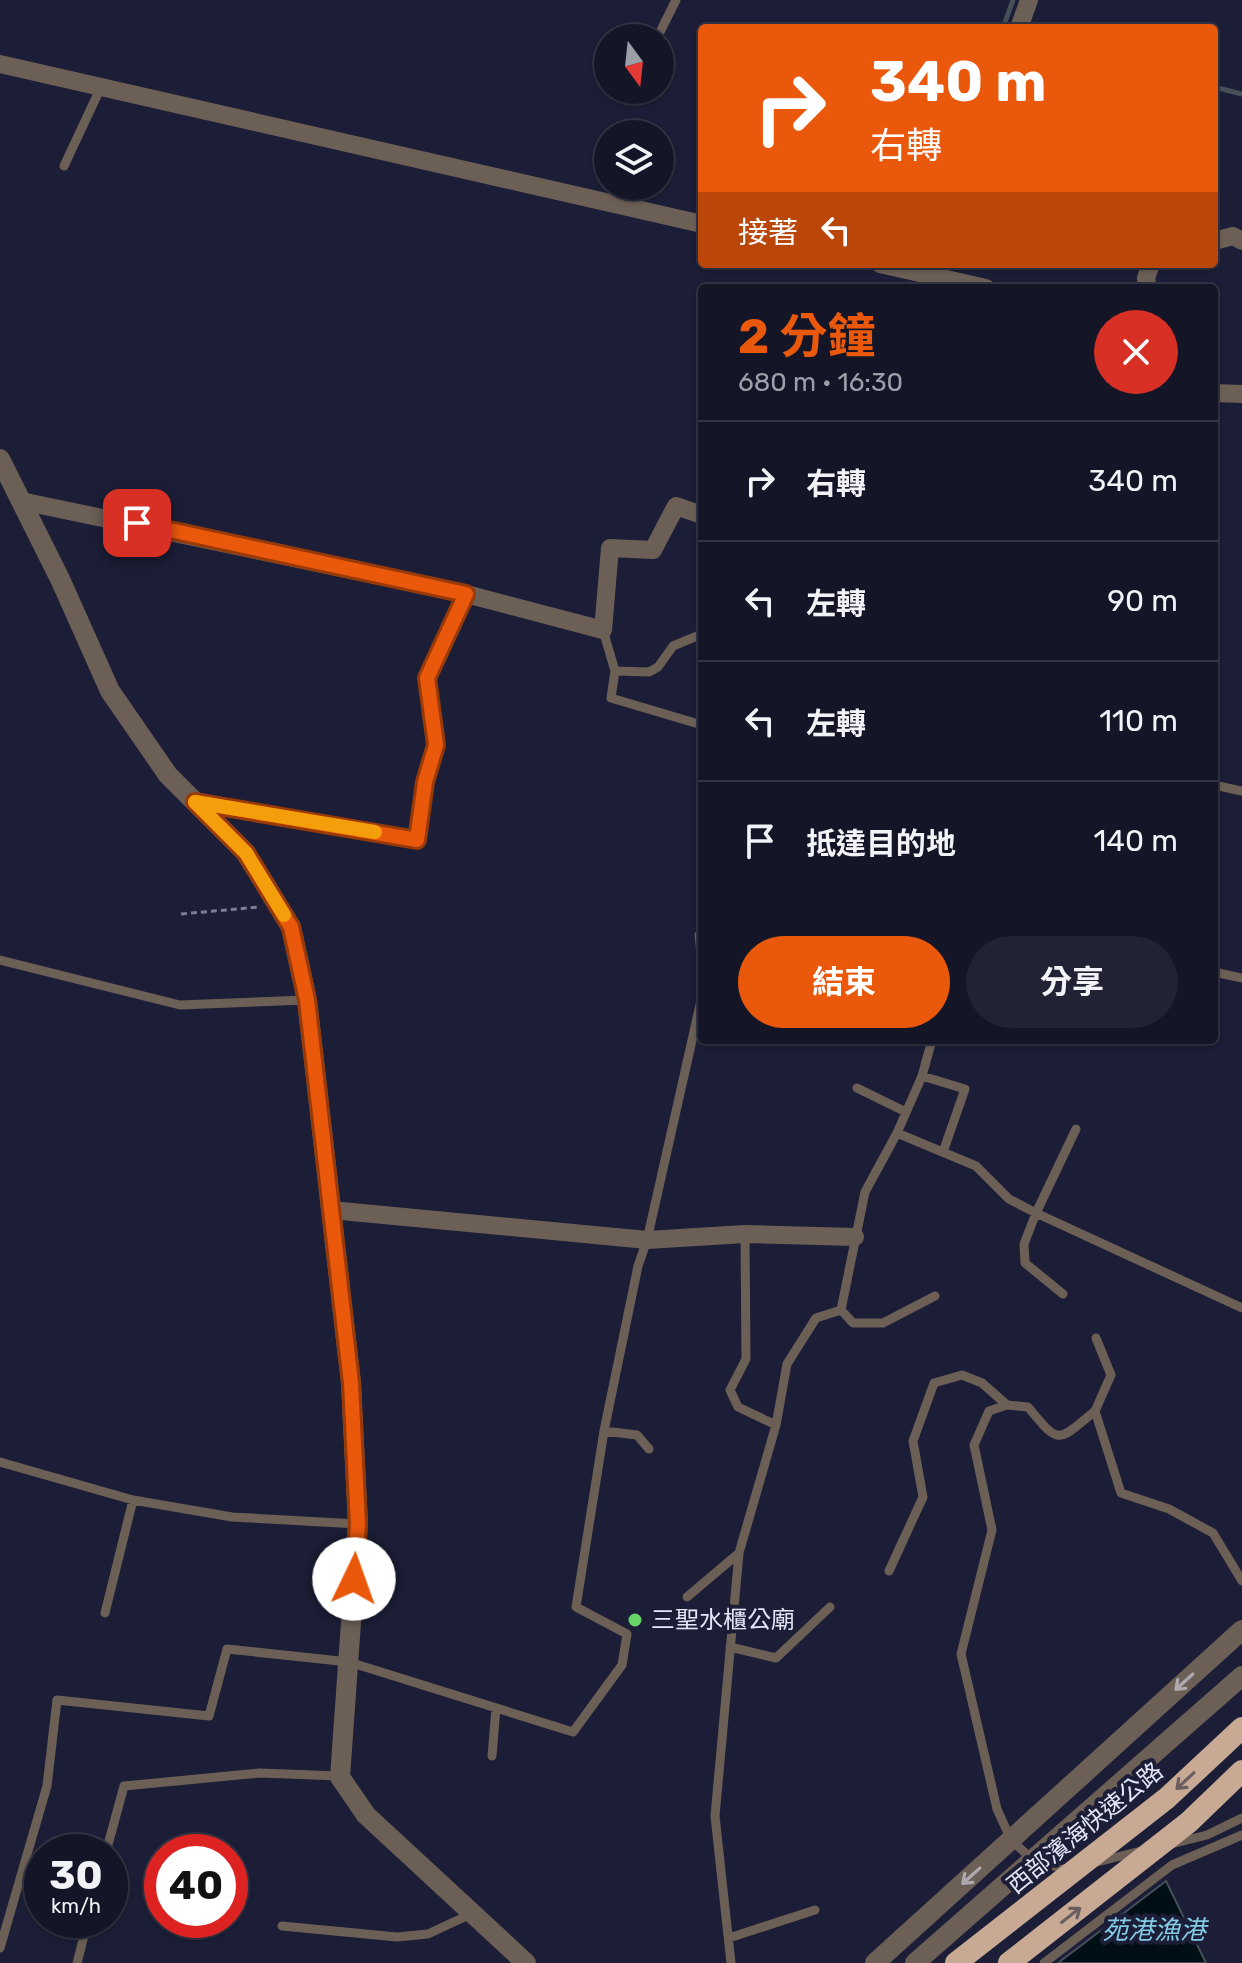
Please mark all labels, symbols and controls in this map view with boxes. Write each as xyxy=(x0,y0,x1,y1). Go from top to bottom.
north arrow xyxy=(594,24,674,104)
map controls xyxy=(594,24,674,200)
text: 340 m xyxy=(870,49,1046,115)
icon: right xyxy=(738,56,842,160)
button: layers xyxy=(594,120,674,200)
text: 右轉 xyxy=(870,124,942,167)
icon: left xyxy=(814,208,858,252)
text: 接著 xyxy=(738,215,798,251)
text: 2 分鐘 xyxy=(738,308,875,365)
button: close xyxy=(1094,310,1178,394)
text: 680 m · 16:30 xyxy=(738,367,903,398)
icon: right xyxy=(738,459,782,503)
text: 340 m xyxy=(1088,463,1178,499)
text: 右轉 xyxy=(806,466,866,502)
pin xyxy=(103,489,171,557)
icon: arrive xyxy=(115,501,159,545)
icon: left xyxy=(738,579,782,623)
text: 90 m xyxy=(1107,583,1178,619)
text: 左轉 xyxy=(806,586,866,622)
icon: left xyxy=(738,699,782,743)
text: 110 m xyxy=(1099,703,1178,739)
text: 左轉 xyxy=(806,706,866,742)
icon: arrive xyxy=(738,819,782,863)
text: 140 m xyxy=(1093,823,1178,859)
text: 抵達目的地 xyxy=(806,826,956,862)
button: 結束 xyxy=(738,936,950,1028)
button: 分享 xyxy=(966,936,1178,1028)
position arrow xyxy=(312,1537,396,1621)
place label: 三聖水櫃公廟 xyxy=(651,1606,795,1634)
marker: 三聖水櫃公廟 xyxy=(626,1611,644,1629)
one-way arrow xyxy=(1175,1673,1195,1691)
street label: 西部濱海快速公路 xyxy=(1002,1757,1168,1899)
one-way arrow xyxy=(1175,1772,1195,1790)
speed limit sign: 40 xyxy=(144,1834,248,1938)
text: 30 xyxy=(49,1852,103,1899)
one-way arrow xyxy=(962,1867,982,1885)
text: km/h xyxy=(51,1894,101,1918)
one-way arrow xyxy=(1060,1906,1081,1924)
water label: 苑港漁港 xyxy=(1102,1915,1210,1946)

